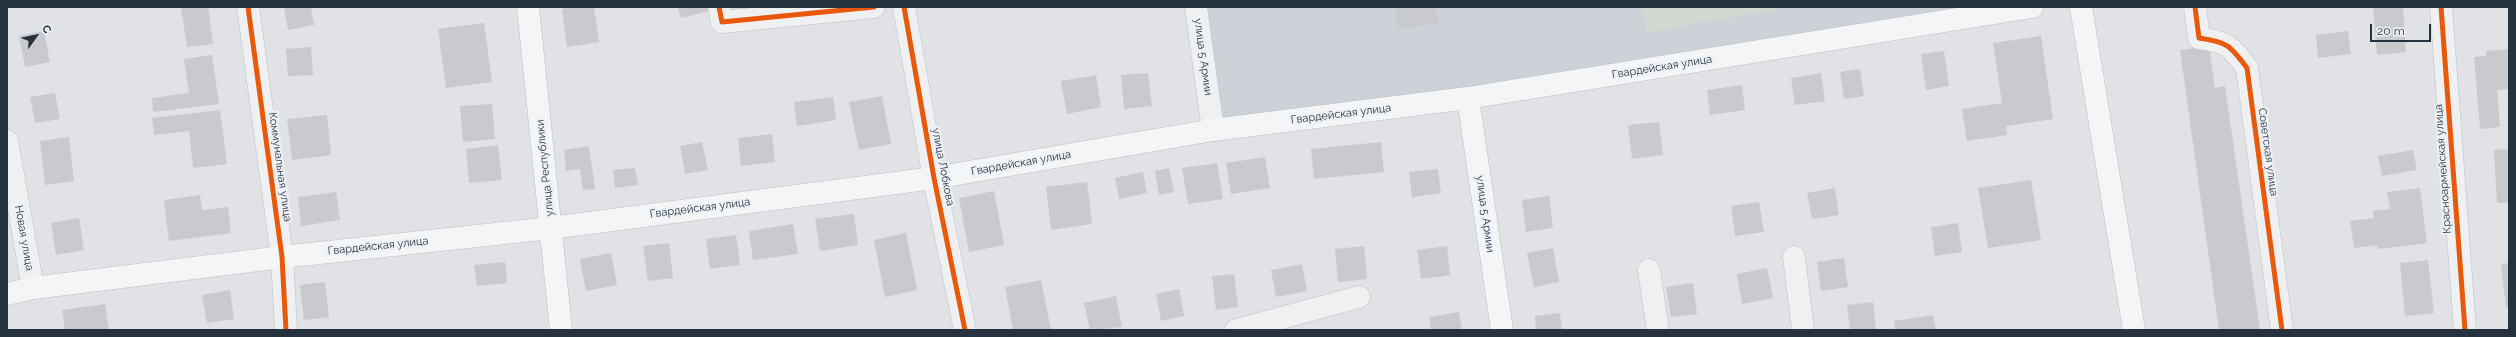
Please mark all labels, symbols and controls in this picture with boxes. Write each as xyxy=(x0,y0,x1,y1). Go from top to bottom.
north arrow xyxy=(16,16,56,56)
scale bar xyxy=(2372,16,2433,42)
street label: улица 5 Армии xyxy=(1191,18,1215,96)
text: С xyxy=(39,22,54,36)
text: 20 m xyxy=(2377,24,2405,38)
street label: Гвардейская улица xyxy=(1611,53,1713,81)
street label: Гвардейская улица xyxy=(1290,101,1392,127)
street label: Красноармейская улица xyxy=(2432,104,2454,234)
street label: Советская улица xyxy=(2255,107,2281,197)
street label: Коммунальная улица xyxy=(266,111,294,223)
street label: улица Республики xyxy=(533,119,557,217)
street label: улица Лобкова xyxy=(929,127,957,207)
street label: Гвардейская улица xyxy=(970,148,1072,178)
street label: улица 5 Армии xyxy=(1473,175,1497,253)
street label: Гвардейская улица xyxy=(649,195,751,221)
street label: Новая улица xyxy=(12,204,36,272)
street label: Гвардейская улица xyxy=(327,234,429,258)

